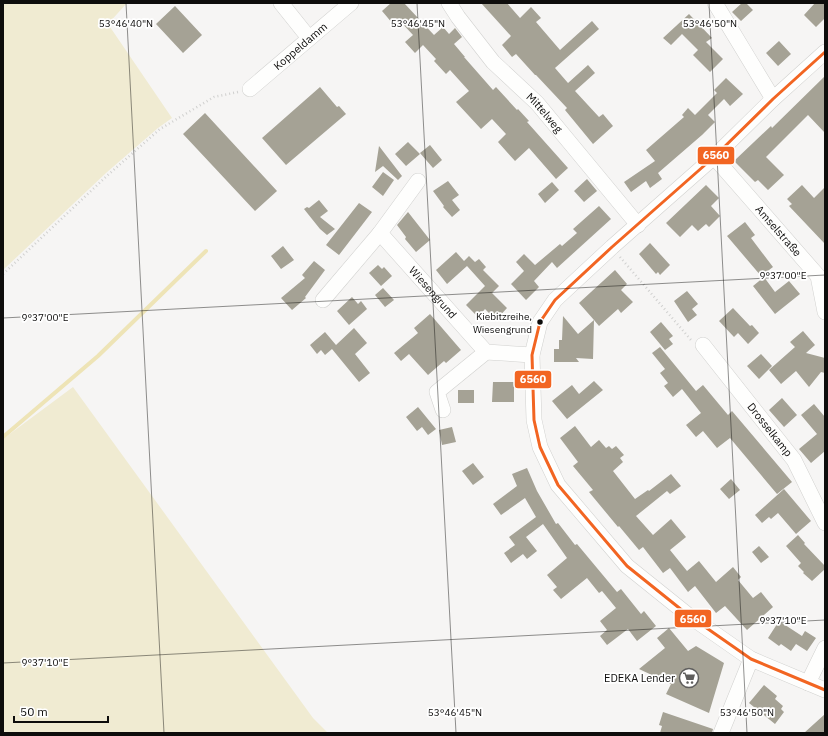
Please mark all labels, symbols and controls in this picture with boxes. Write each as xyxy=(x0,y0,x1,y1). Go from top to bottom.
text: 53°46'40"N xyxy=(99,17,153,30)
text: 53°46'45"N xyxy=(391,17,445,30)
text: 53°46'50"N xyxy=(683,17,737,30)
street label: Koppeldamm xyxy=(271,19,330,73)
street label: Mittelweg xyxy=(523,90,566,136)
line badge: 6560 xyxy=(697,146,735,165)
text: 6560 xyxy=(703,148,730,162)
street label: Amselstraße xyxy=(752,202,805,259)
street label: Wiesengrund xyxy=(406,264,460,321)
text: 9°37'00"E xyxy=(759,269,807,282)
place label: Kiebitzreihe, Wiesengrund xyxy=(473,310,532,336)
text: 9°37'00"E xyxy=(21,311,69,324)
marker: Kiebitzreihe, Wiesengrund xyxy=(535,317,545,327)
line badge: 6560 xyxy=(514,370,552,389)
text: 6560 xyxy=(520,372,547,386)
street label: Drosselkamp xyxy=(744,400,796,459)
line badge: 6560 xyxy=(674,609,712,628)
text: 6560 xyxy=(680,612,707,626)
text: 9°37'10"E xyxy=(759,614,807,627)
text: 9°37'10"E xyxy=(21,656,69,669)
supermarket icon: EDEKA Lender xyxy=(678,667,700,689)
place label: EDEKA Lender xyxy=(604,671,675,685)
scale bar xyxy=(14,698,108,724)
text: 50 m xyxy=(20,704,48,719)
text: 53°46'45"N xyxy=(428,706,482,719)
text: 53°46'50"N xyxy=(720,706,774,719)

